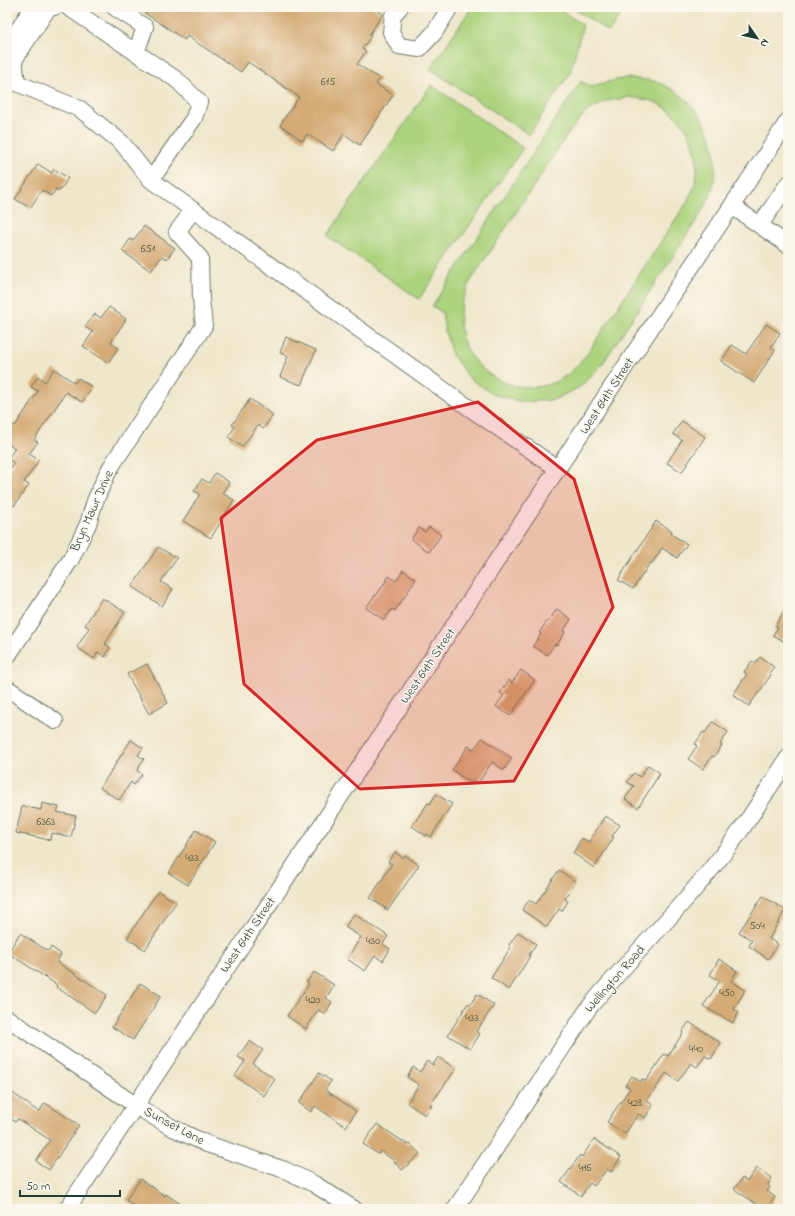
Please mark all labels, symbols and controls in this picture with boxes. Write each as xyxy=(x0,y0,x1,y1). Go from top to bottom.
north arrow xyxy=(737,18,777,58)
text: N xyxy=(756,35,773,51)
house number: 615 xyxy=(321,74,335,90)
house number: 651 xyxy=(141,241,156,257)
street label: West 64th Street xyxy=(575,353,639,438)
street label: Bryn Mawr Drive xyxy=(65,467,119,556)
street label: West 64th Street xyxy=(396,624,461,708)
house number: 6363 xyxy=(37,814,56,830)
house number: 433 xyxy=(185,850,199,866)
street label: West 64th Street xyxy=(216,893,281,977)
house number: 504 xyxy=(749,918,765,934)
house number: 430 xyxy=(366,933,380,949)
street label: Wellington Road xyxy=(580,941,651,1018)
house number: 450 xyxy=(719,985,735,1001)
house number: 420 xyxy=(306,992,321,1008)
house number: 433 xyxy=(465,1010,479,1026)
house number: 440 xyxy=(689,1041,703,1057)
house number: 428 xyxy=(628,1095,642,1111)
street label: Sunset Lane xyxy=(140,1102,208,1150)
house number: 416 xyxy=(579,1160,592,1176)
scale bar xyxy=(20,1172,120,1198)
text: 50 m xyxy=(26,1178,50,1196)

